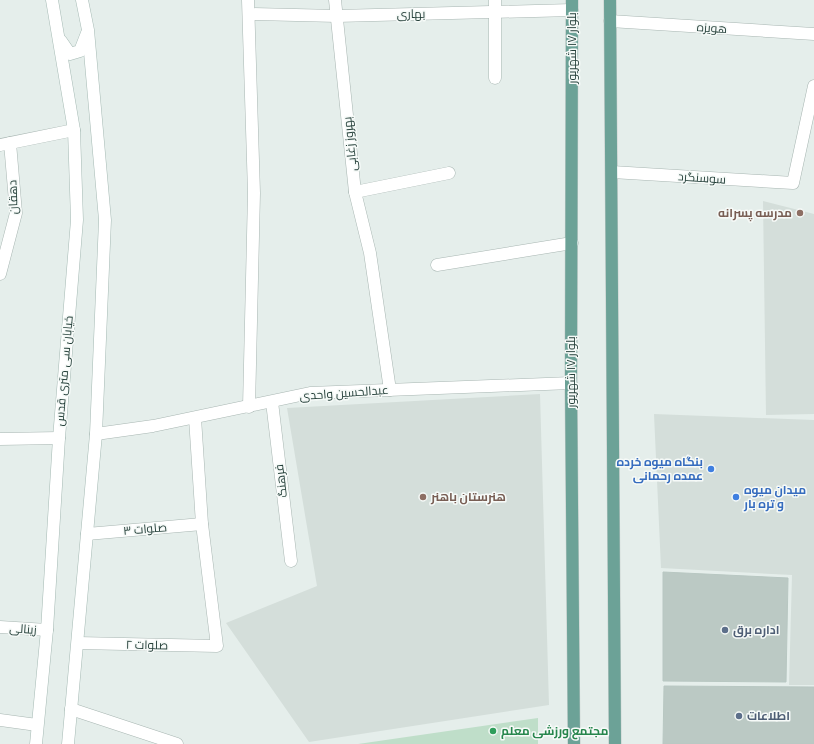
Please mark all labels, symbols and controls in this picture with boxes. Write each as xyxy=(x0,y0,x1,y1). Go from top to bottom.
street label: بهاری xyxy=(397,6,425,21)
street label: بلوار ١٧ شهریور xyxy=(564,12,579,85)
street label: هویزه xyxy=(696,19,728,36)
street label: بهروز زغابی xyxy=(339,116,360,172)
street label: سوسنگرد xyxy=(677,168,727,187)
street label: دهقان xyxy=(4,179,21,215)
place label: مدرسه پسرانه xyxy=(718,205,792,222)
marker: مدرسه پسرانه xyxy=(795,208,805,218)
street label: خیابان سی متری قدس xyxy=(51,315,76,427)
street label: بلوار ١٧ شهریور xyxy=(563,336,578,409)
street label: عبدالحسین واحدی xyxy=(299,382,389,403)
place label: بنگاه میوه خرده عمده رحمانی xyxy=(617,454,703,484)
street label: فرهنگ xyxy=(271,463,290,499)
marker: بنگاه میوه خرده عمده رحمانی xyxy=(706,464,716,474)
place label: میدان میوه و تره بار xyxy=(743,482,806,512)
place label: هنرستان باهنر xyxy=(430,489,506,505)
marker: هنرستان باهنر xyxy=(418,492,428,502)
marker: میدان میوه و تره بار xyxy=(731,492,741,502)
street label: صلوات ۳ xyxy=(122,519,168,538)
street label: زینالی xyxy=(9,620,37,637)
place label: اداره برق xyxy=(733,622,779,638)
marker: اداره برق xyxy=(720,625,730,635)
street label: صلوات ۲ xyxy=(126,637,168,652)
place label: اطلاعات xyxy=(747,708,790,722)
marker: اطلاعات xyxy=(734,711,744,721)
place label: مجتمع ورزشی معلم xyxy=(501,723,608,740)
marker: مجتمع ورزشی معلم xyxy=(488,726,498,736)

